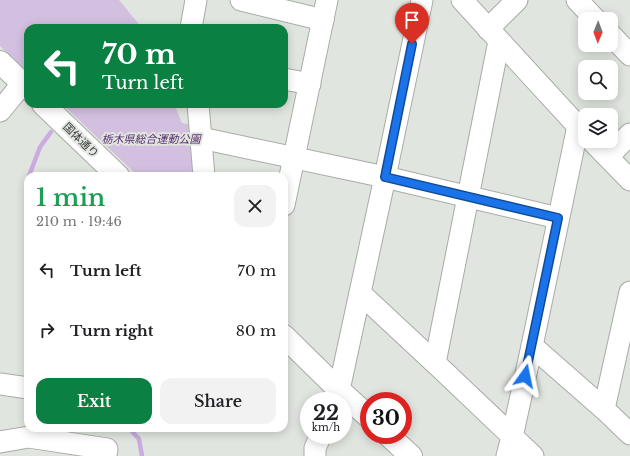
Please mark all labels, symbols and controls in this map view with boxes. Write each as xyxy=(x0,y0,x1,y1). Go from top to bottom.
pin xyxy=(395,3,429,44)
icon: arrive xyxy=(401,9,423,31)
north arrow xyxy=(578,12,618,52)
map controls xyxy=(578,12,618,148)
text: 70 m xyxy=(102,37,176,72)
icon: left xyxy=(36,40,88,92)
button: search xyxy=(578,60,618,100)
text: Turn left xyxy=(102,72,184,94)
button: layers xyxy=(578,108,618,148)
street label: 国体通り xyxy=(60,120,102,160)
park label: 栃木県総合運動公園 xyxy=(102,132,202,146)
text: 1 min xyxy=(36,183,105,212)
button: close xyxy=(234,185,276,227)
text: 210 m · 19:46 xyxy=(36,213,122,230)
icon: left xyxy=(36,259,58,281)
text: Turn left xyxy=(70,261,141,280)
text: 70 m xyxy=(237,261,276,280)
icon: right xyxy=(36,319,58,341)
text: Turn right xyxy=(70,321,153,340)
text: 80 m xyxy=(236,321,276,340)
position arrow xyxy=(504,355,546,397)
button: Exit xyxy=(36,378,152,424)
button: Share xyxy=(160,378,276,424)
speed limit sign: 30 xyxy=(360,392,412,444)
text: 22 xyxy=(313,401,339,425)
text: km/h xyxy=(312,421,340,434)

